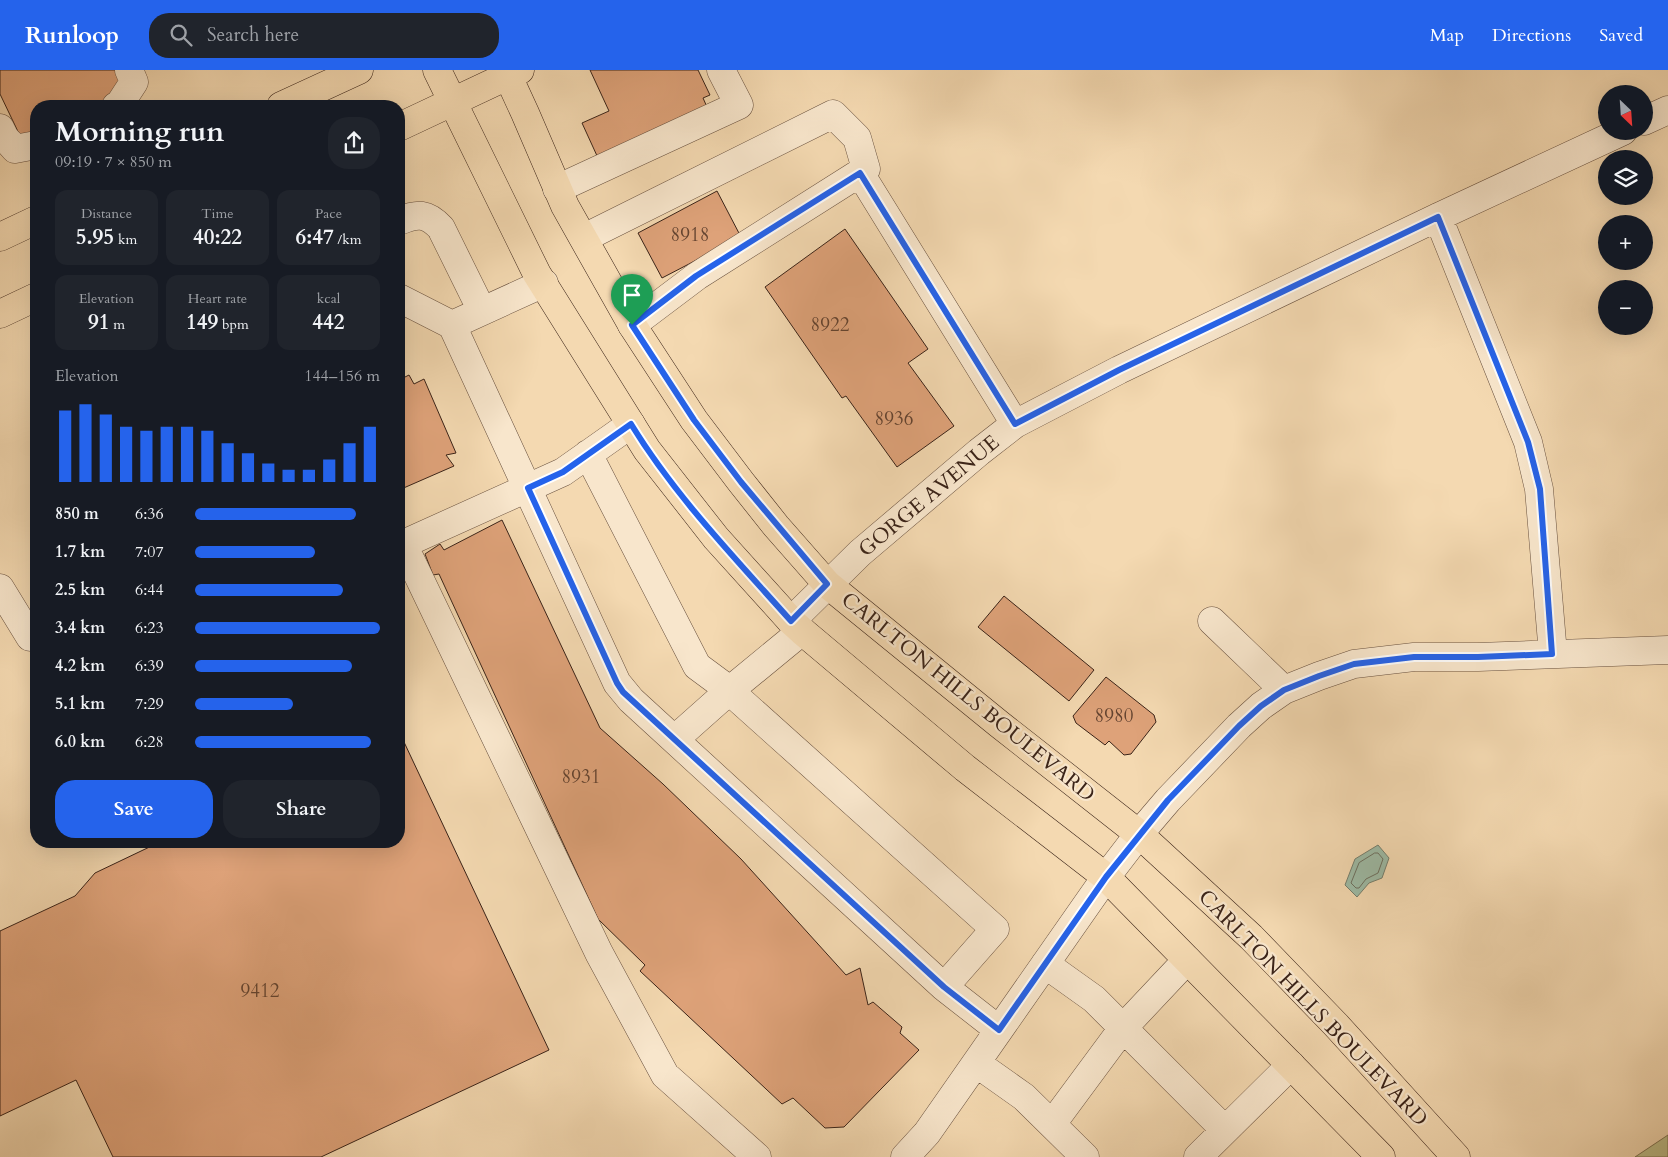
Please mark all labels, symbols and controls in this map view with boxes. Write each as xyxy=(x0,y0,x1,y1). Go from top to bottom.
search box xyxy=(149,13,499,58)
text: Runloop xyxy=(25,19,119,52)
icon: search xyxy=(167,21,195,49)
text: Search here xyxy=(207,22,299,48)
text: Map xyxy=(1430,23,1464,48)
text: Directions xyxy=(1492,23,1571,48)
text: Saved xyxy=(1599,23,1643,48)
north arrow xyxy=(1598,85,1652,140)
map controls xyxy=(1598,85,1653,335)
text: Morning run xyxy=(55,113,224,151)
button: share xyxy=(328,117,380,169)
button: layers xyxy=(1598,150,1653,205)
text: 09:19 · 7 × 850 m xyxy=(55,151,172,173)
text: Distance xyxy=(81,204,132,223)
text: Time xyxy=(201,204,234,223)
text: Pace xyxy=(315,204,342,223)
button: + xyxy=(1598,215,1653,270)
house number: 8918 xyxy=(671,222,709,248)
text: 5.95 xyxy=(76,223,114,252)
text: 40:22 xyxy=(193,223,242,252)
text: 6:47 xyxy=(295,223,334,252)
text: km xyxy=(114,230,137,249)
text: /km xyxy=(334,230,362,249)
pin xyxy=(611,274,653,325)
button: − xyxy=(1598,280,1653,335)
icon: arrive xyxy=(618,281,646,309)
text: Elevation xyxy=(79,289,134,308)
text: Heart rate xyxy=(188,289,247,308)
text: kcal xyxy=(317,289,340,308)
text: 91 xyxy=(88,308,109,337)
text: 149 xyxy=(186,308,218,337)
text: 442 xyxy=(312,308,345,337)
house number: 8922 xyxy=(811,312,850,338)
text: m xyxy=(109,315,125,334)
text: bpm xyxy=(218,315,249,334)
text: Elevation xyxy=(55,365,119,387)
text: 144–156 m xyxy=(304,365,380,387)
house number: 8936 xyxy=(875,406,913,432)
street label: GORGE AVENUE xyxy=(852,428,1006,564)
text: 850 m xyxy=(55,503,99,525)
text: 6:36 xyxy=(135,503,164,525)
text: 1.7 km xyxy=(55,541,105,563)
text: 7:07 xyxy=(135,541,164,563)
text: 2.5 km xyxy=(55,579,105,601)
text: 6:44 xyxy=(135,579,164,601)
street label: CARLTON HILLS BOULEVARD xyxy=(835,585,1101,809)
text: 3.4 km xyxy=(55,617,105,639)
text: 6:23 xyxy=(135,617,164,639)
text: 4.2 km xyxy=(55,655,105,677)
text: 6:39 xyxy=(135,655,164,677)
text: 5.1 km xyxy=(55,693,105,715)
text: 7:29 xyxy=(135,693,164,715)
house number: 8980 xyxy=(1095,703,1134,729)
text: 6.0 km xyxy=(55,731,105,753)
text: 6:28 xyxy=(135,731,164,753)
house number: 8931 xyxy=(562,764,600,790)
button: Save xyxy=(55,780,213,838)
button: Share xyxy=(223,780,380,838)
street label: CARLTON HILLS BOULEVARD xyxy=(1192,883,1434,1133)
house number: 9412 xyxy=(241,978,280,1004)

